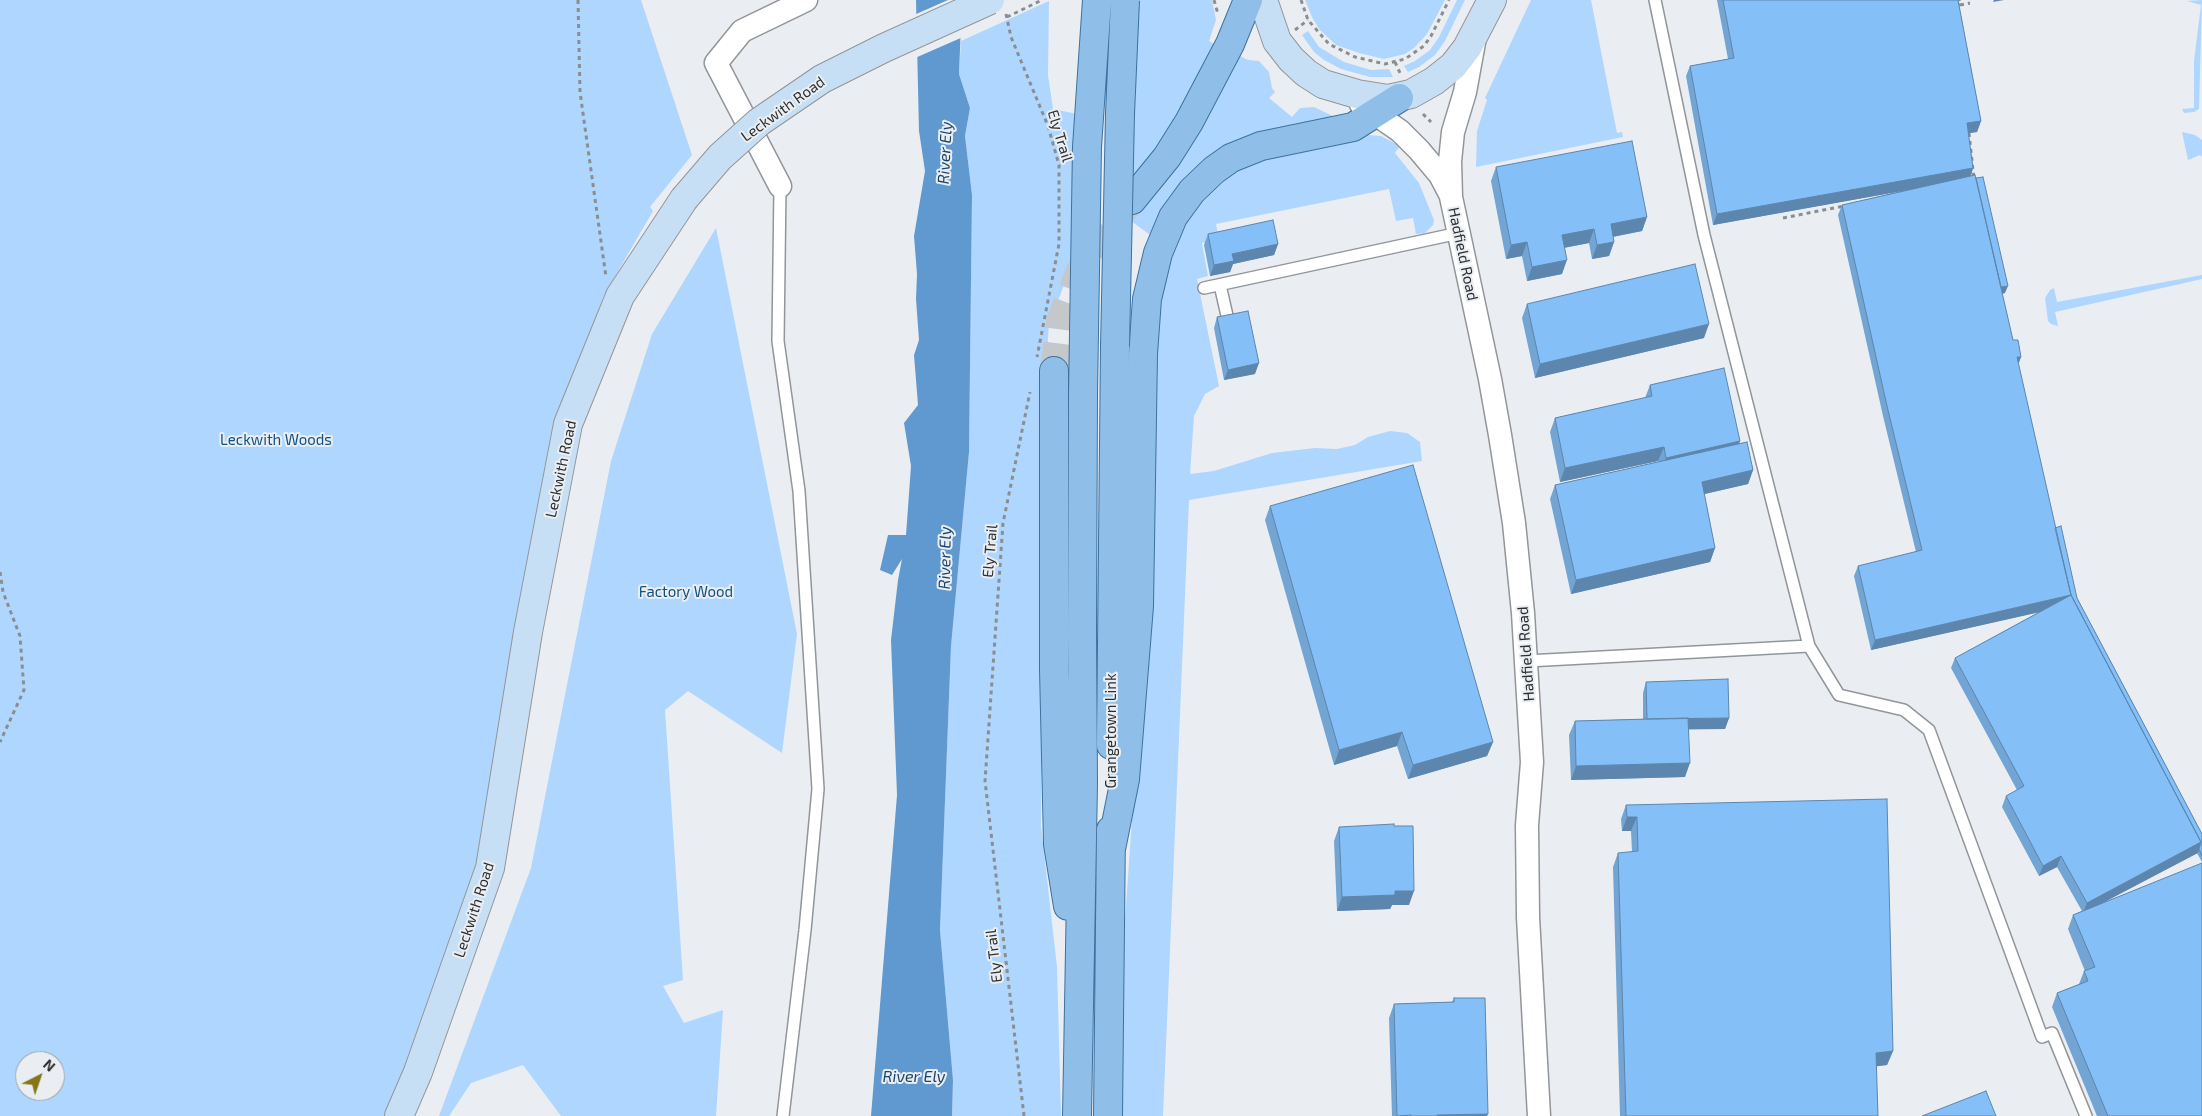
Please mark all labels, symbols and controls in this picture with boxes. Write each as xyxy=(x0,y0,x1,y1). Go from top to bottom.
street label: Leckwith Road xyxy=(738,73,828,145)
street label: Ely Trail xyxy=(1044,108,1076,164)
water label: River Ely xyxy=(934,121,956,185)
street label: Hadfield Road xyxy=(1444,206,1482,302)
street label: Leckwith Road xyxy=(542,419,580,519)
park label: Leckwith Woods xyxy=(220,431,332,449)
street label: Ely Trail xyxy=(979,524,1001,578)
water label: River Ely xyxy=(935,526,955,590)
park label: Factory Wood xyxy=(639,583,733,601)
street label: Hadfield Road xyxy=(1514,606,1538,702)
street label: Grangetown Link xyxy=(1102,673,1120,789)
street label: Leckwith Road xyxy=(450,860,498,960)
street label: Ely Trail xyxy=(982,928,1006,984)
north arrow xyxy=(15,1051,65,1101)
text: N xyxy=(40,1055,59,1075)
water label: River Ely xyxy=(883,1067,945,1087)

